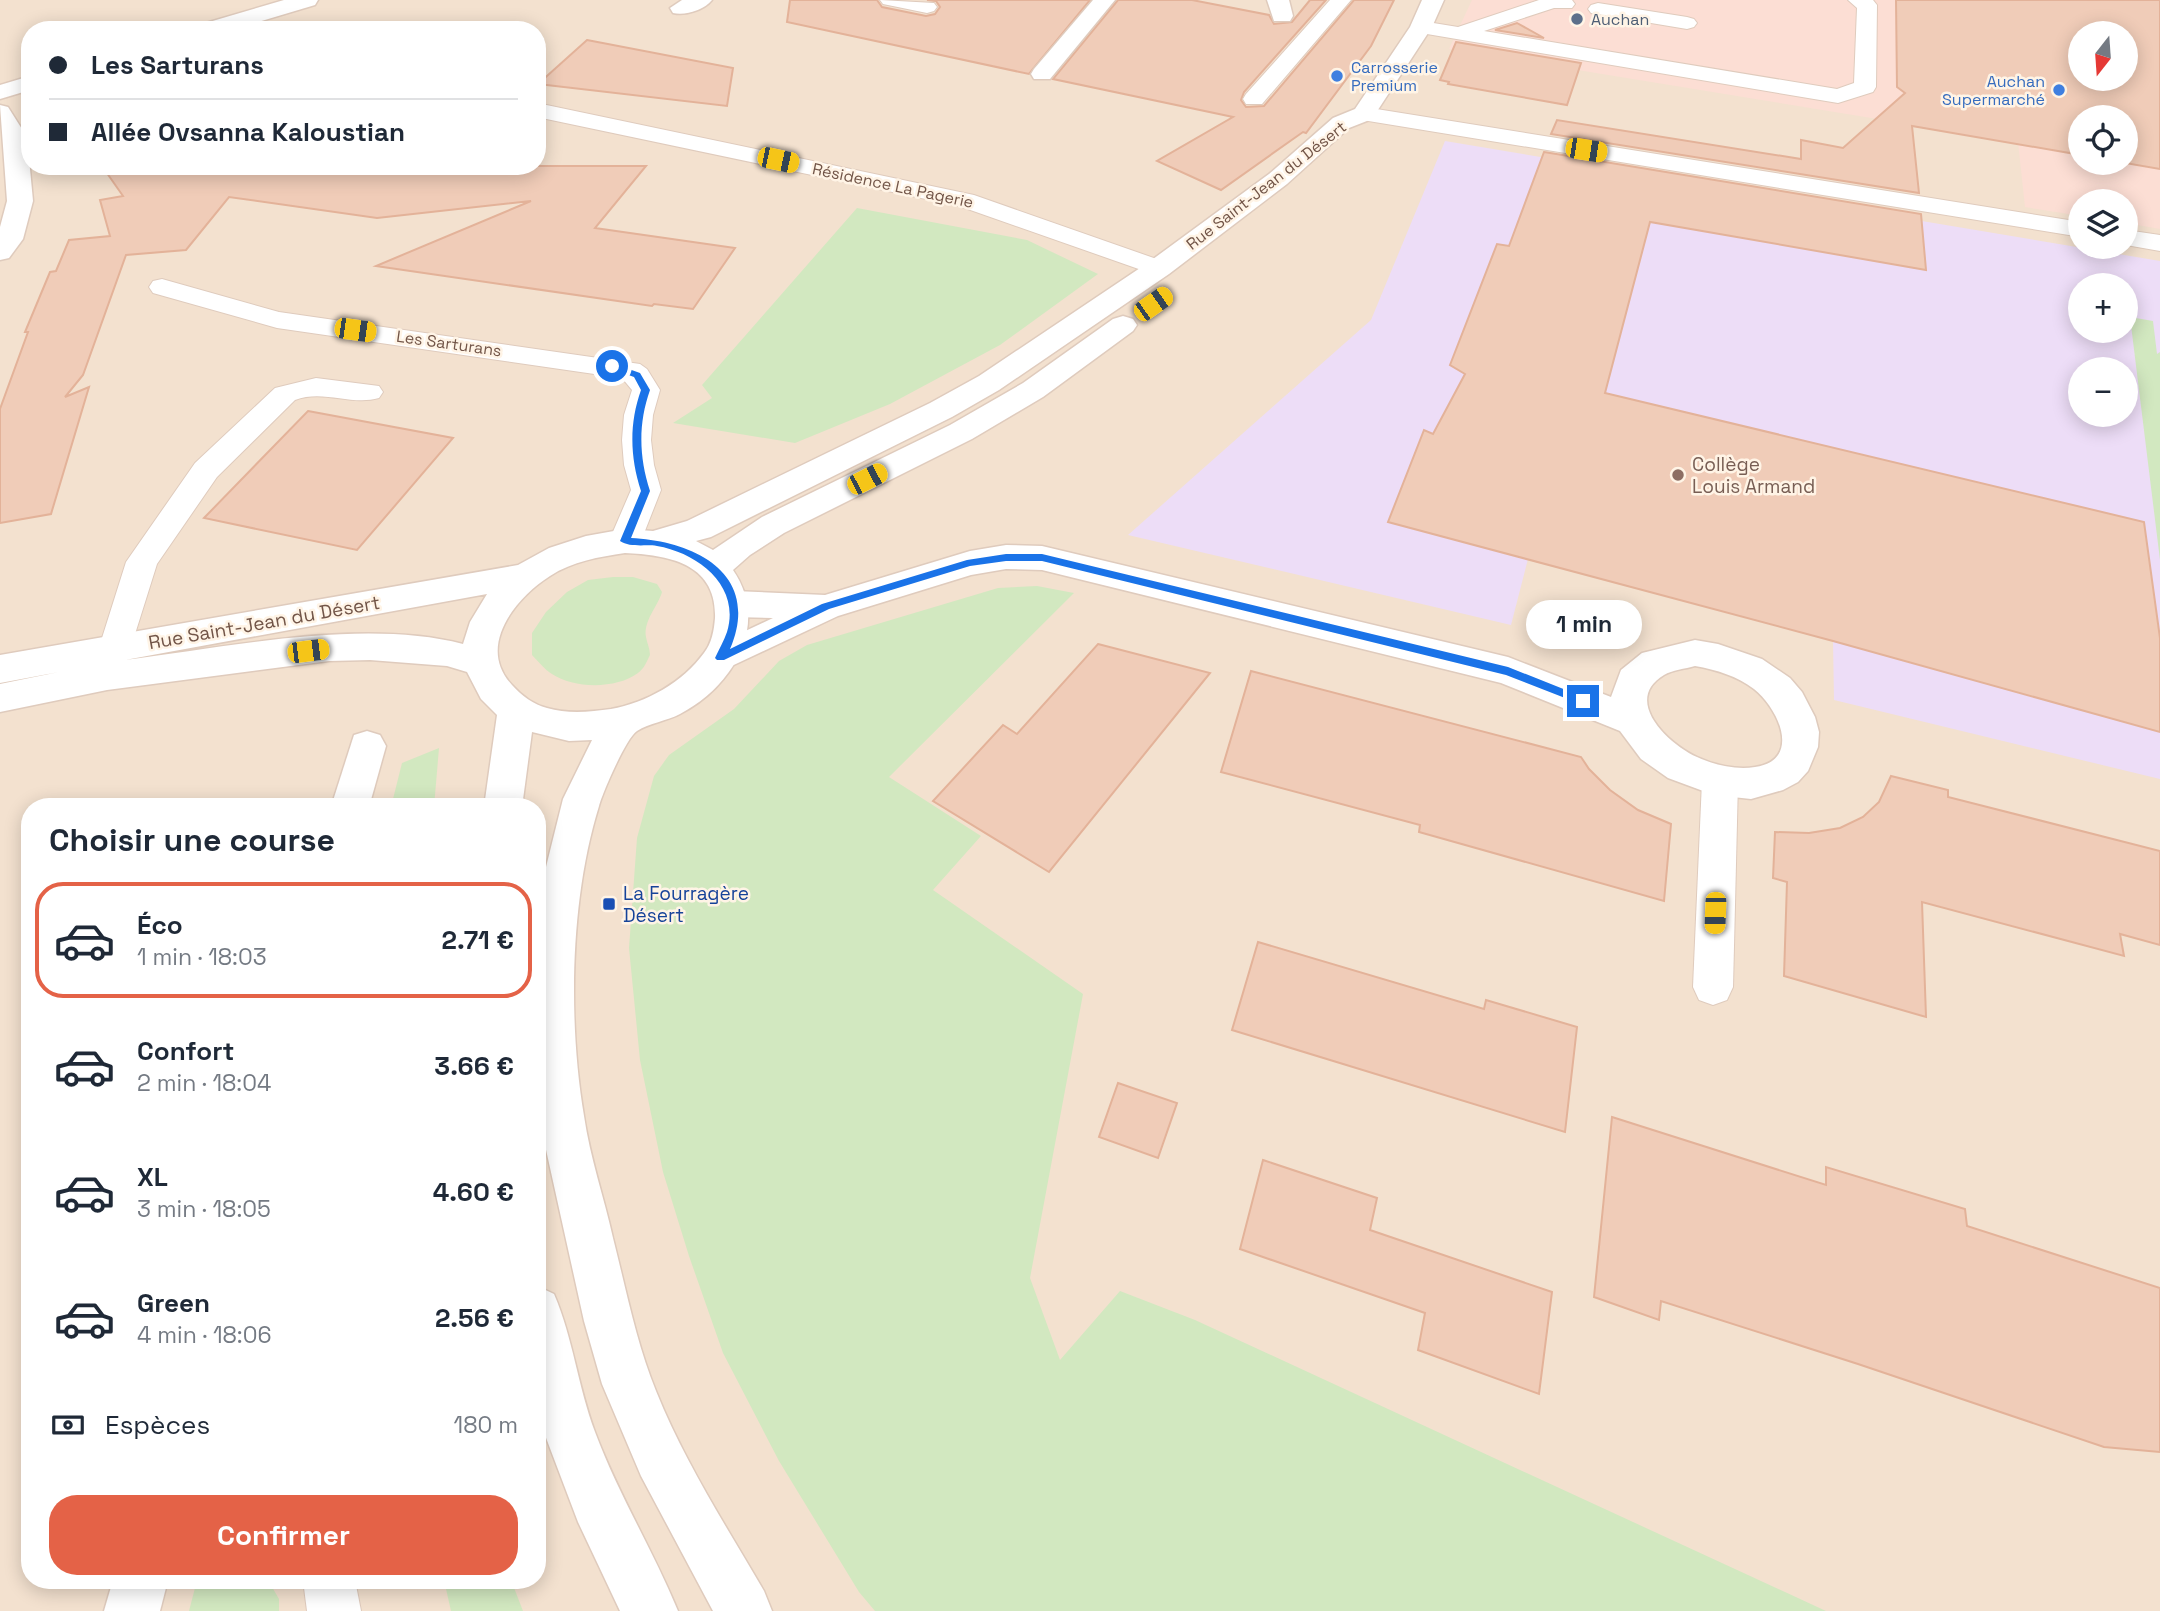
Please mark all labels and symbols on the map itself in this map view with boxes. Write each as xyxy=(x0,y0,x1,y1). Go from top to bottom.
place label: Auchan xyxy=(1591,9,1649,30)
marker: Auchan xyxy=(1569,11,1585,27)
north arrow xyxy=(2068,21,2138,91)
place label: Carrosserie Premium xyxy=(1351,57,1438,96)
marker: Carrosserie Premium xyxy=(1329,68,1345,84)
place label: Auchan Supermarché xyxy=(1942,71,2045,110)
marker: Auchan Supermarché xyxy=(2051,82,2067,98)
street label: Rue Saint-Jean du Désert xyxy=(1182,116,1351,254)
car xyxy=(1564,136,1609,164)
car xyxy=(756,145,801,175)
street label: Résidence La Pagerie xyxy=(810,158,975,213)
car xyxy=(1130,283,1177,325)
car xyxy=(333,317,378,343)
street label: Les Sarturans xyxy=(395,326,503,361)
route start xyxy=(596,350,628,382)
place label: Collège Louis Armand xyxy=(1692,452,1815,499)
car xyxy=(844,460,891,498)
marker: Collège Louis Armand xyxy=(1670,467,1686,483)
street label: Rue Saint-Jean du Désert xyxy=(146,590,382,655)
callout: 1 min xyxy=(1525,600,1641,648)
car xyxy=(286,638,331,664)
route end xyxy=(1567,685,1599,717)
place label: La Fourragère Désert xyxy=(623,881,749,928)
car xyxy=(1704,892,1727,934)
marker: La Fourragère Désert xyxy=(601,896,617,912)

